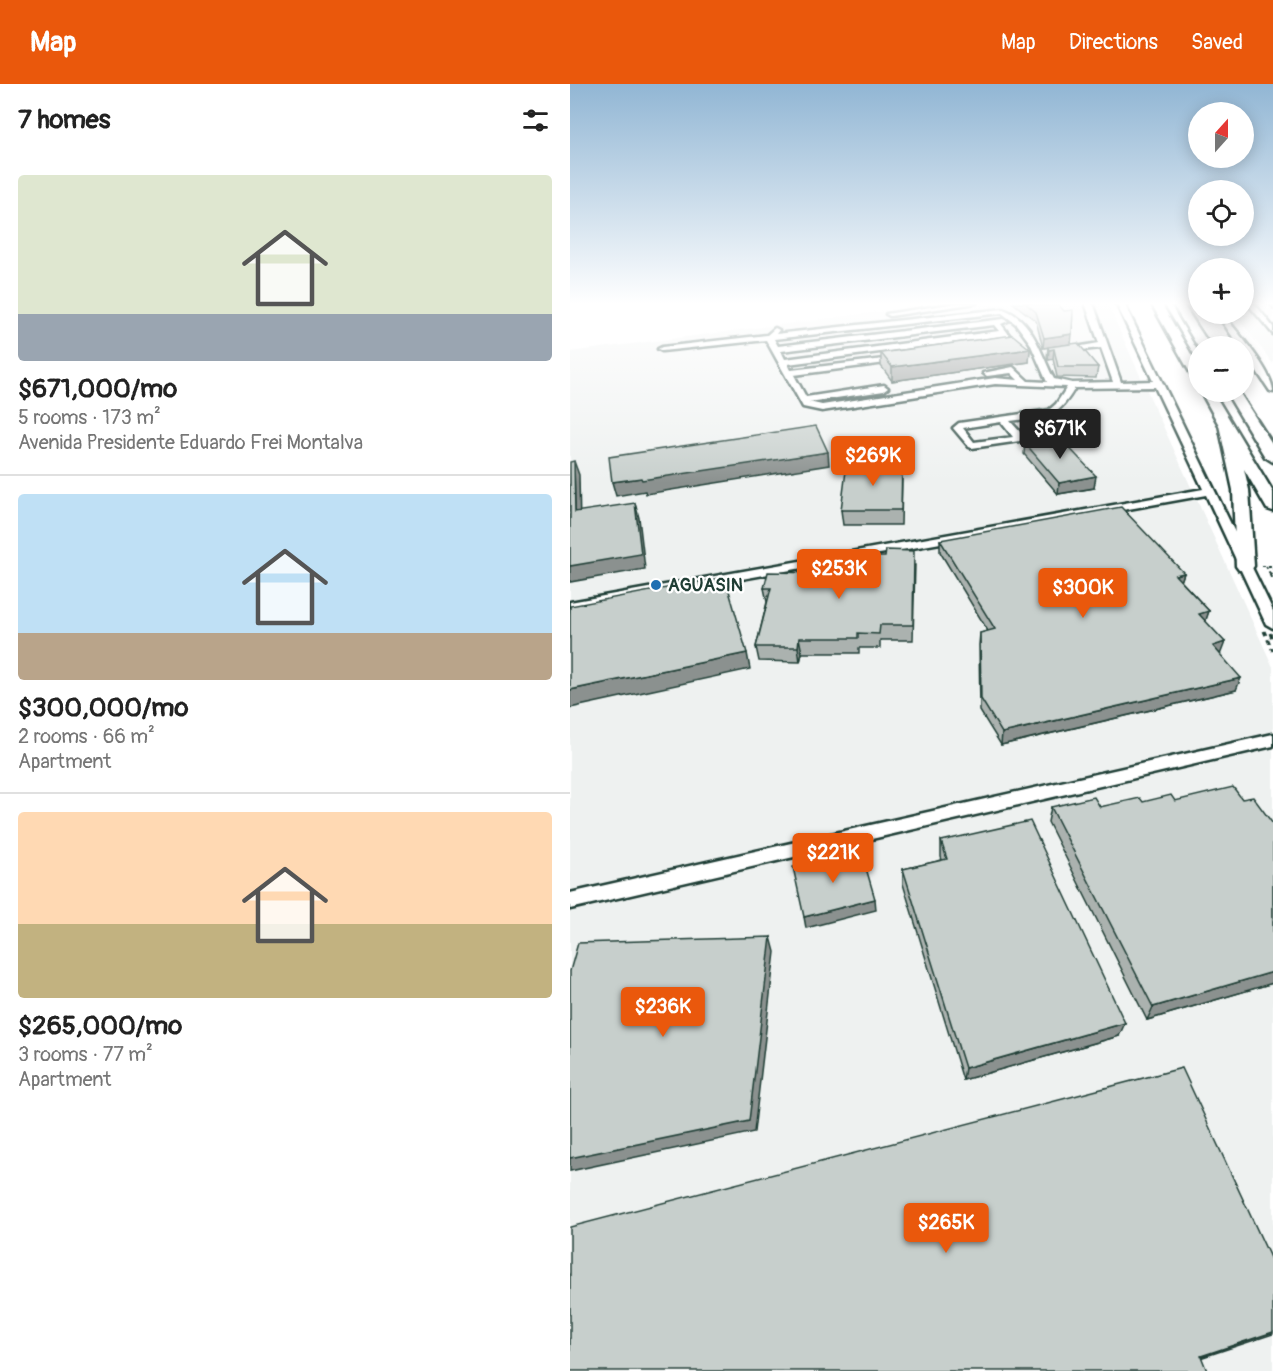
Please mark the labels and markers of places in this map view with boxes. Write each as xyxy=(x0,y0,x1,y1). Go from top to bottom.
pin: $671K xyxy=(1018,409,1102,460)
pin: $269K xyxy=(831,436,915,487)
pin: $253K xyxy=(797,549,881,600)
pin: $300K xyxy=(1041,568,1125,619)
place label: AGUASIN xyxy=(668,574,743,597)
marker: AGUASIN xyxy=(649,578,663,592)
pin: $221K xyxy=(791,833,875,884)
pin: $236K xyxy=(621,987,705,1038)
pin: $265K xyxy=(904,1203,988,1254)

